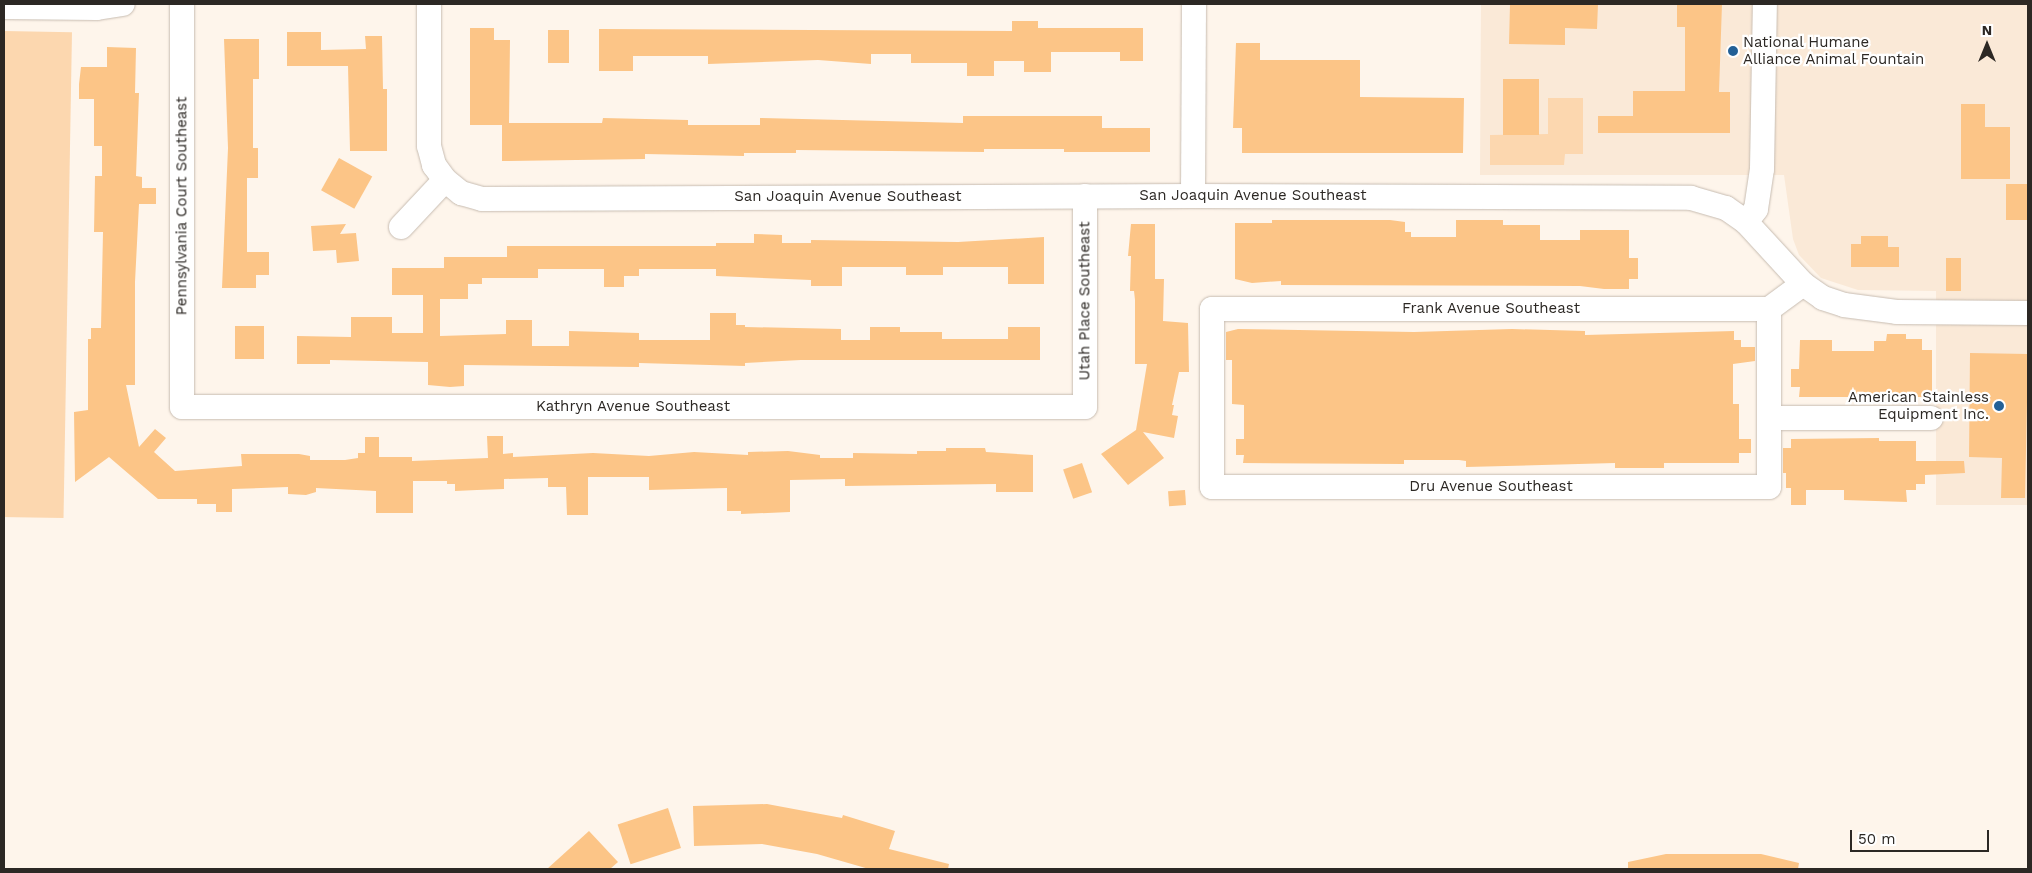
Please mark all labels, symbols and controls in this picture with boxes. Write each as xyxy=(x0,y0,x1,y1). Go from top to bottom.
north arrow xyxy=(1962,20,2012,70)
text: N xyxy=(1982,22,1992,38)
place label: National Humane Alliance Animal Fountain xyxy=(1743,33,1925,68)
marker: National Humane Alliance Animal Fountain xyxy=(1727,45,1739,57)
street label: Pennsylvania Court Southeast xyxy=(173,96,191,316)
street label: San Joaquin Avenue Southeast xyxy=(1139,187,1367,205)
street label: San Joaquin Avenue Southeast xyxy=(734,188,962,206)
street label: Utah Place Southeast xyxy=(1076,222,1094,380)
street label: Frank Avenue Southeast xyxy=(1402,300,1580,318)
place label: American Stainless Equipment Inc. xyxy=(1848,388,1989,423)
street label: Kathryn Avenue Southeast xyxy=(536,398,730,416)
marker: American Stainless Equipment Inc. xyxy=(1993,400,2005,412)
street label: Dru Avenue Southeast xyxy=(1409,478,1573,496)
scale bar xyxy=(1852,820,1991,852)
text: 50 m xyxy=(1858,830,1895,848)

